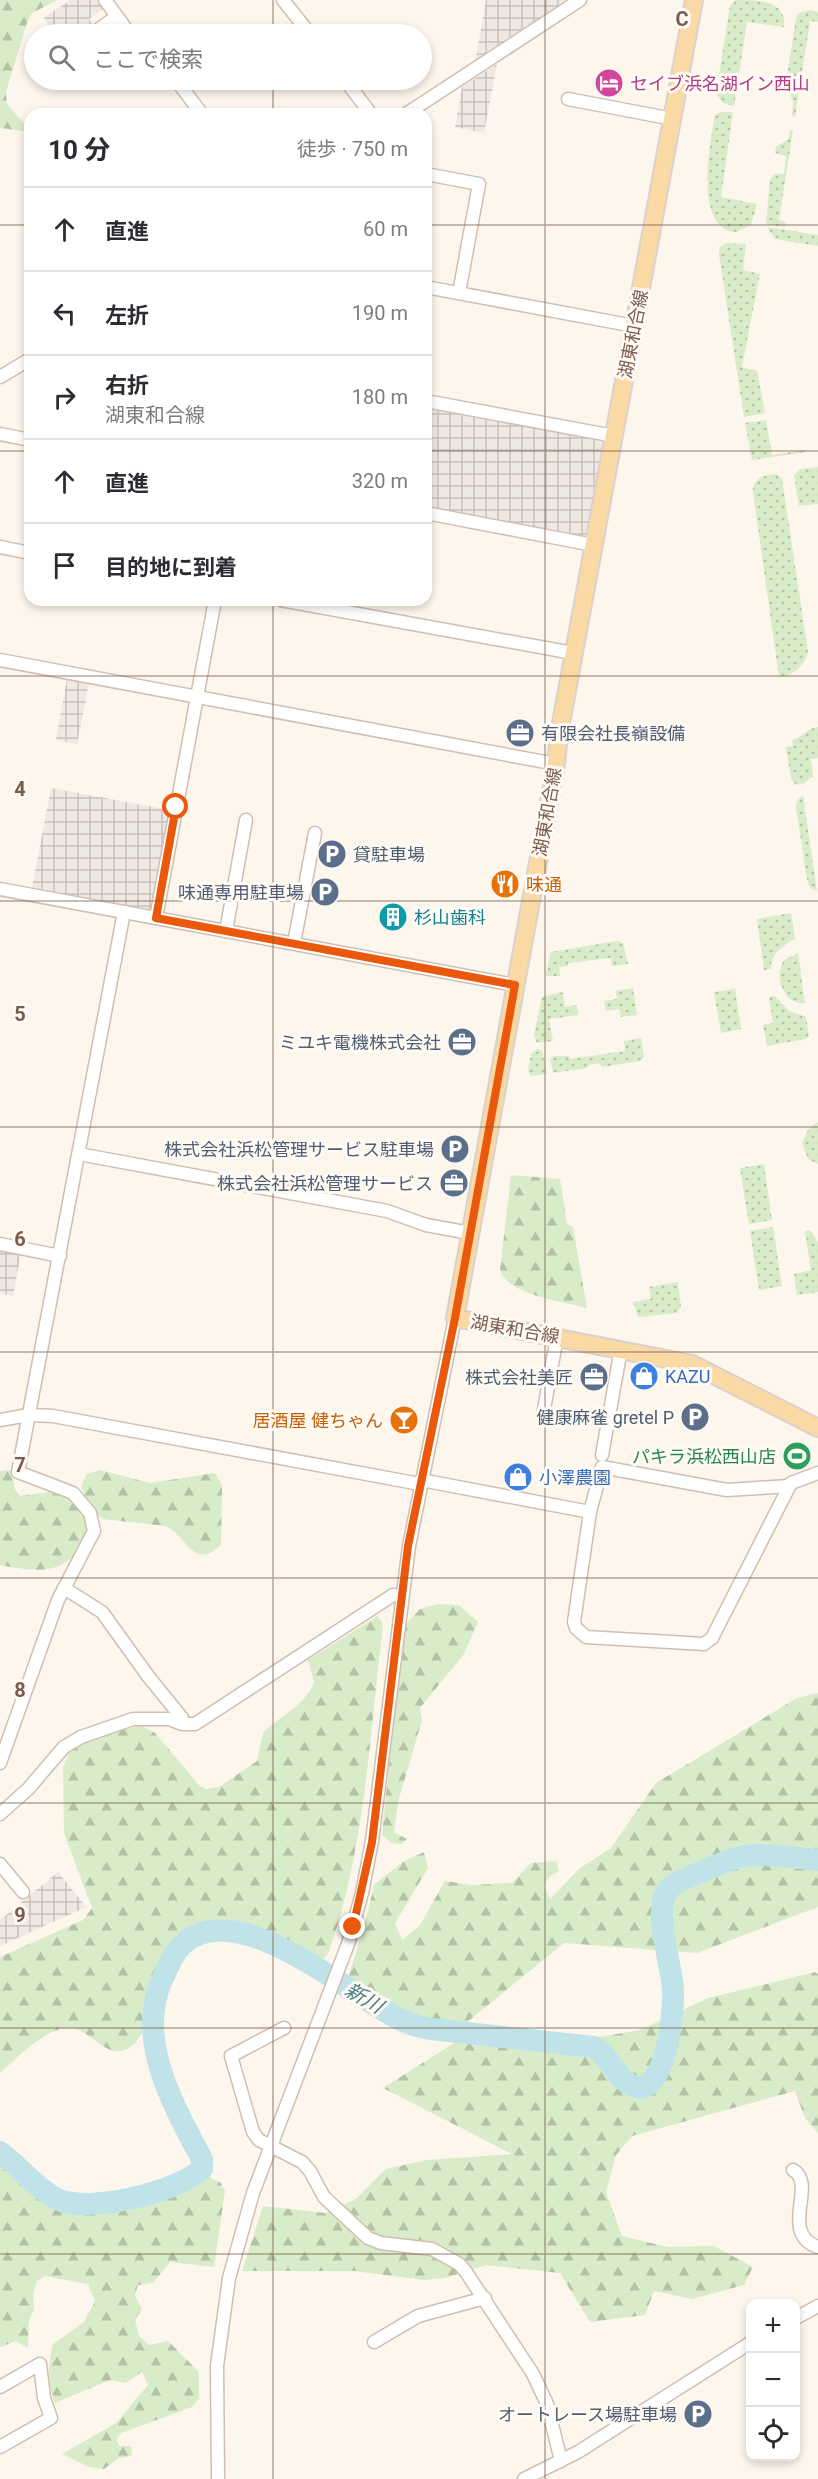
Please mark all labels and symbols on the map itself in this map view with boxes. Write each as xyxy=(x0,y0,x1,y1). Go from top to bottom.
text: C xyxy=(675,7,689,31)
hotel icon: セイブ浜名湖イン西山 xyxy=(593,67,625,99)
place label: セイブ浜名湖イン西山 xyxy=(630,73,810,94)
street label: 湖東和合線 xyxy=(614,288,652,380)
office icon: 有限会社長嶺設備 xyxy=(504,717,536,749)
place label: 有限会社長嶺設備 xyxy=(541,723,685,744)
street label: 湖東和合線 xyxy=(529,766,565,858)
text: 4 xyxy=(14,777,26,801)
route start xyxy=(162,793,188,819)
parking icon: 貸駐車場 xyxy=(316,838,348,870)
place label: 貸駐車場 xyxy=(353,844,425,865)
restaurant icon: 味通 xyxy=(489,868,521,900)
place label: 味通 xyxy=(526,874,562,895)
parking icon: 味通専用駐車場 xyxy=(309,876,341,908)
place label: 味通専用駐車場 xyxy=(178,882,304,903)
building icon: 杉山歯科 xyxy=(377,901,409,933)
place label: 杉山歯科 xyxy=(414,907,486,928)
text: 5 xyxy=(14,1002,26,1026)
office icon: ミユキ電機株式会社 xyxy=(446,1026,478,1058)
place label: ミユキ電機株式会社 xyxy=(279,1032,441,1053)
parking icon: 株式会社浜松管理サービス駐車場 xyxy=(439,1133,471,1165)
place label: 株式会社浜松管理サービス駐車場 xyxy=(164,1139,434,1160)
office icon: 株式会社浜松管理サービス xyxy=(438,1167,470,1199)
place label: 株式会社浜松管理サービス xyxy=(217,1173,433,1194)
text: 6 xyxy=(14,1227,26,1251)
street label: 湖東和合線 xyxy=(469,1311,561,1347)
shop icon: KAZU xyxy=(628,1360,660,1392)
office icon: 株式会社美匠 xyxy=(578,1361,610,1393)
place label: KAZU xyxy=(665,1366,711,1387)
place label: 株式会社美匠 xyxy=(465,1367,573,1388)
parking icon: 健康麻雀 gretel P xyxy=(679,1401,711,1433)
bar icon: 居酒屋 健ちゃん xyxy=(388,1404,420,1436)
place label: 健康麻雀 gretel P xyxy=(536,1407,674,1428)
place label: 居酒屋 健ちゃん xyxy=(253,1410,383,1431)
sports icon: パキラ浜松西山店 xyxy=(781,1440,813,1472)
place label: パキラ浜松西山店 xyxy=(632,1446,776,1467)
text: 7 xyxy=(14,1453,26,1477)
shop icon: 小澤農園 xyxy=(502,1461,534,1493)
place label: 小澤農園 xyxy=(539,1467,611,1488)
text: 8 xyxy=(14,1678,26,1702)
text: 9 xyxy=(14,1903,26,1927)
route end xyxy=(339,1913,365,1939)
water label: 新川 xyxy=(341,1978,389,2019)
parking icon: オートレース場駐車場 xyxy=(682,2398,714,2430)
place label: オートレース場駐車場 xyxy=(498,2404,677,2425)

